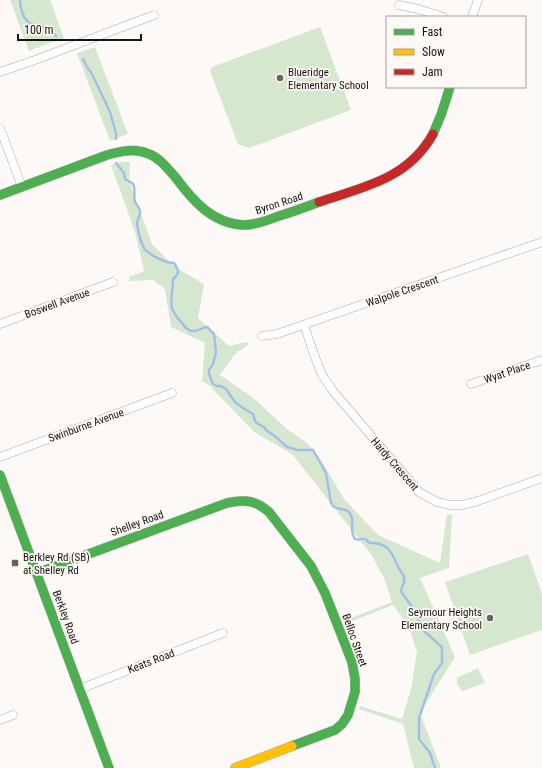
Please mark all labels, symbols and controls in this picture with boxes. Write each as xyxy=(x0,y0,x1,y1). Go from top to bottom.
scale bar xyxy=(18,16,141,42)
legend xyxy=(386,16,526,88)
text: 100 m xyxy=(24,23,54,37)
text: Fast xyxy=(422,25,443,39)
text: Slow xyxy=(422,45,445,59)
text: Jam xyxy=(422,65,443,79)
place label: Blueridge Elementary School xyxy=(288,66,369,92)
marker: Blueridge Elementary School xyxy=(275,73,285,83)
street label: Byron Road xyxy=(254,190,305,217)
street label: Walpole Crescent xyxy=(364,273,440,310)
street label: Boswell Avenue xyxy=(23,286,91,321)
street label: Wyat Place xyxy=(482,359,532,386)
street label: Swinburne Avenue xyxy=(47,406,126,445)
street label: Hardy Crescent xyxy=(368,435,421,494)
street label: Shelley Road xyxy=(109,508,165,539)
place label: Berkley Rd (SB) at Shelley Rd xyxy=(23,551,90,577)
marker: Berkley Rd (SB) at Shelley Rd xyxy=(10,558,20,568)
street label: Berkley Road xyxy=(50,589,81,646)
place label: Seymour Heights Elementary School xyxy=(401,606,482,632)
street label: Belloc Street xyxy=(339,612,370,668)
marker: Seymour Heights Elementary School xyxy=(485,613,495,623)
street label: Keats Road xyxy=(126,647,176,676)

